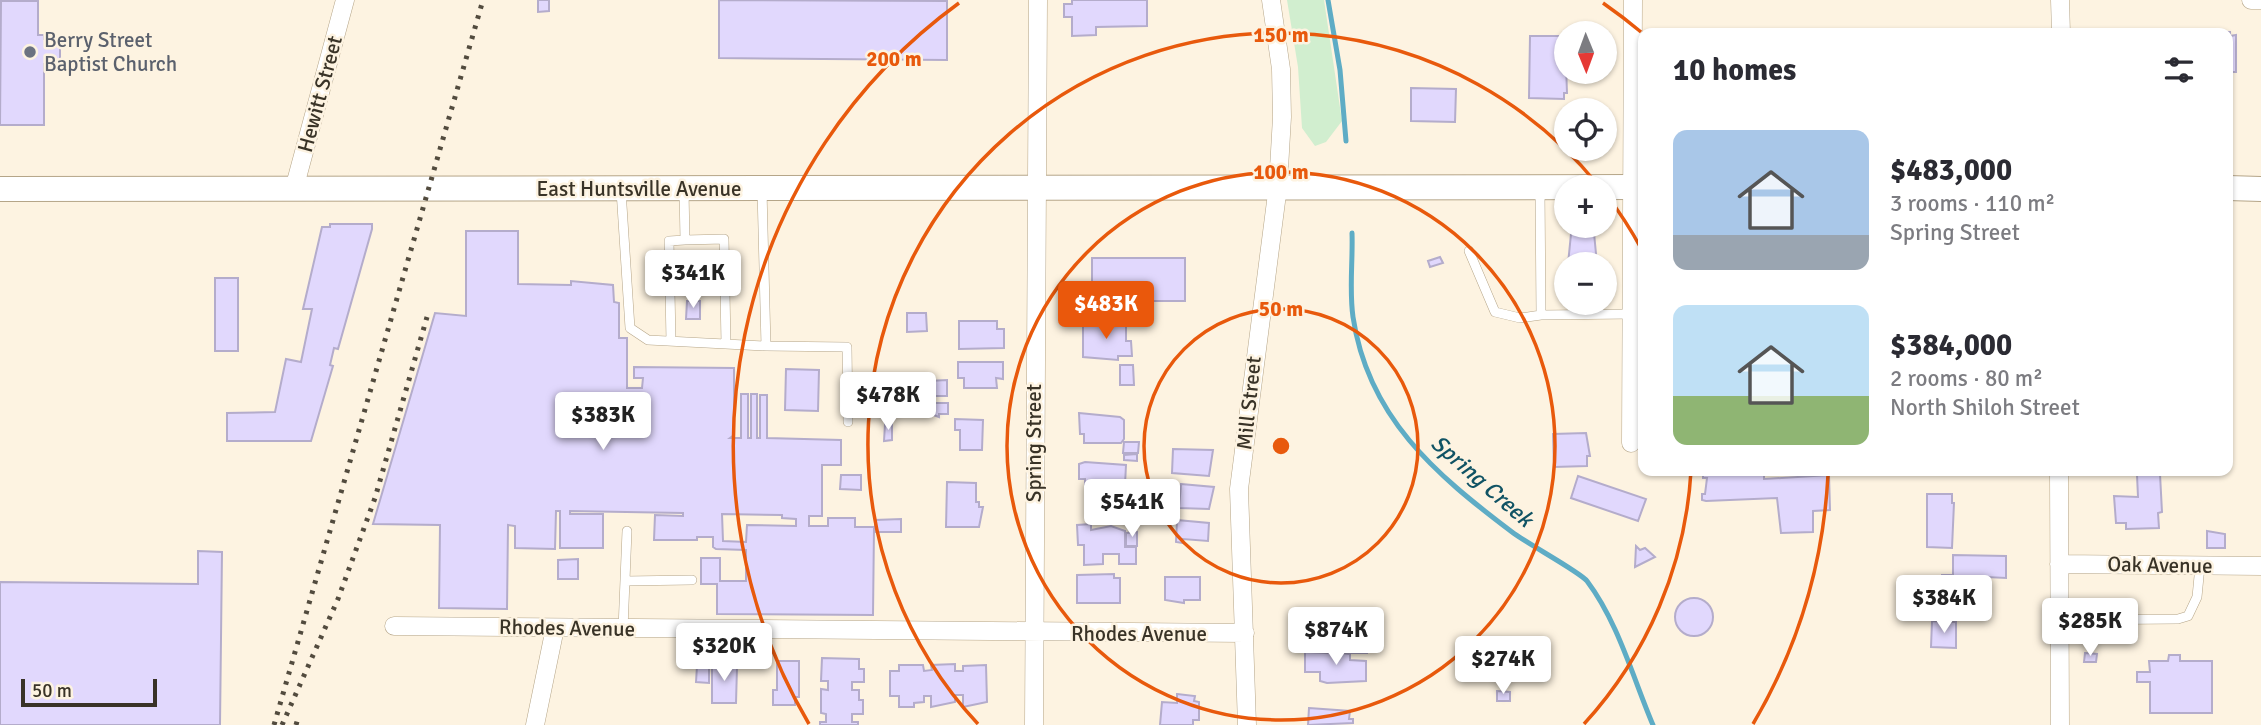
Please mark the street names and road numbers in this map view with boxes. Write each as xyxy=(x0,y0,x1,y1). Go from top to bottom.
street label: Hewitt Street xyxy=(292,33,348,155)
street label: East Huntsville Avenue xyxy=(537,176,741,202)
street label: Mill Street xyxy=(1231,355,1267,451)
street label: Spring Street xyxy=(1021,384,1047,502)
street label: Oak Avenue xyxy=(2107,551,2213,579)
street label: Rhodes Avenue xyxy=(499,614,635,642)
street label: Rhodes Avenue xyxy=(1071,621,1207,647)

